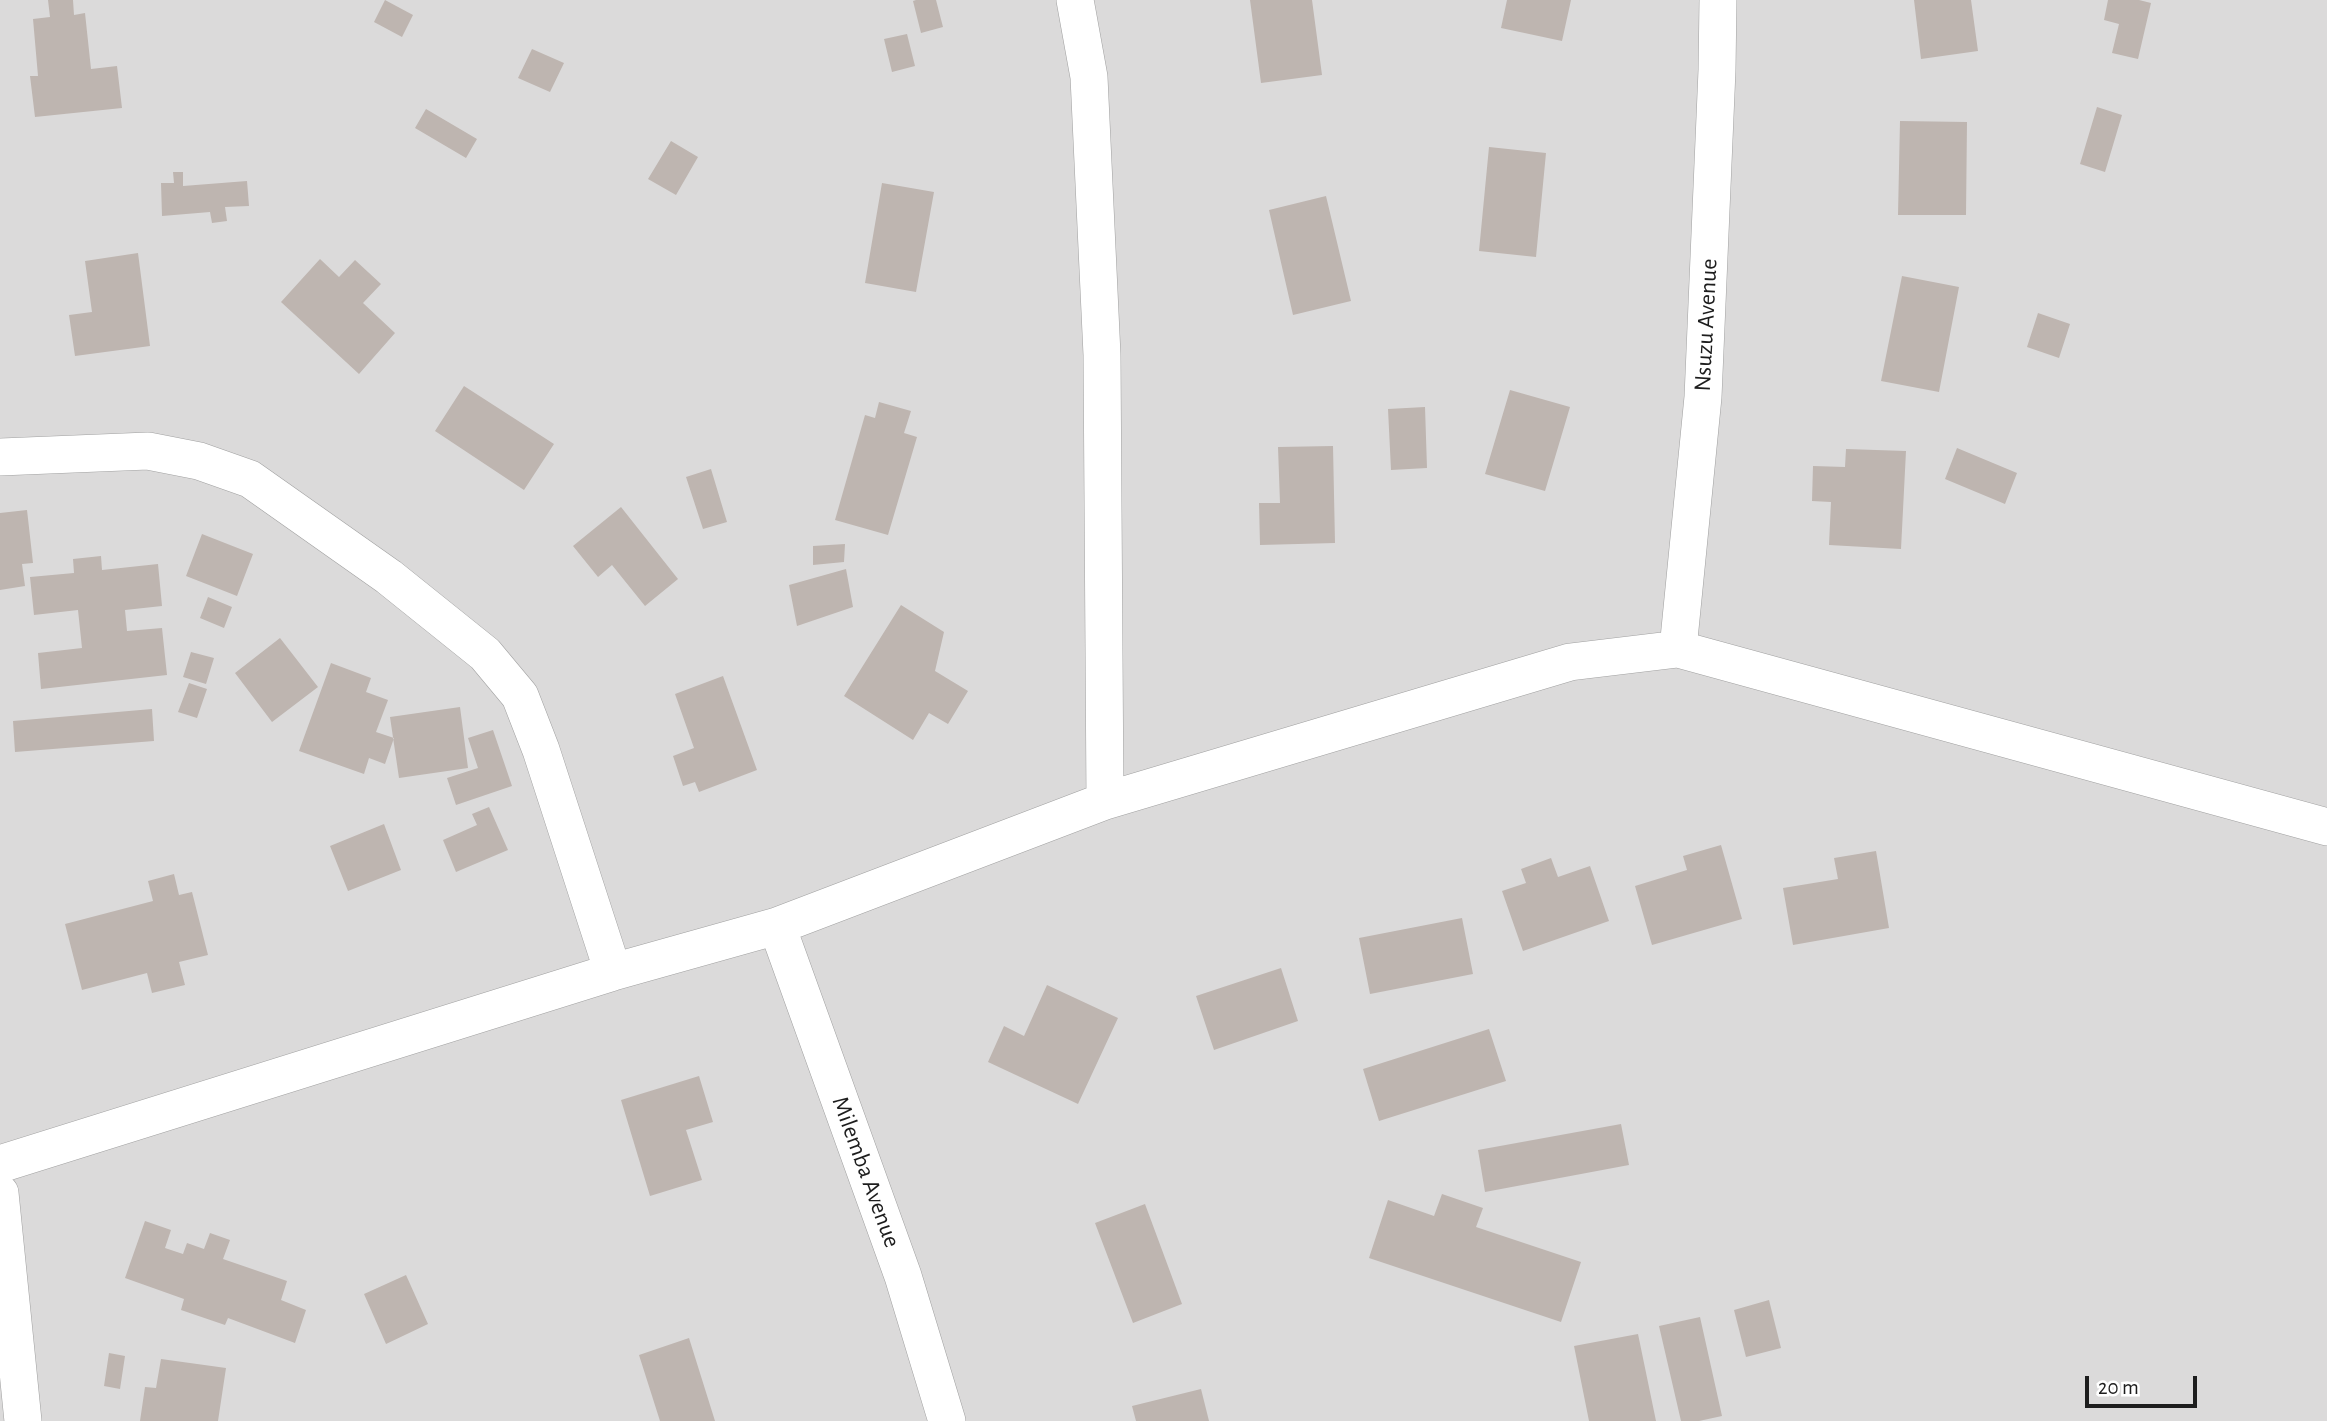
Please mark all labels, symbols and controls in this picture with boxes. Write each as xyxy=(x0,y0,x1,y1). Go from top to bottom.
street label: Nsuzu Avenue xyxy=(1688,258,1724,392)
street label: Milemba Avenue xyxy=(825,1093,907,1251)
scale bar xyxy=(2089,1362,2201,1406)
text: 20 m xyxy=(2098,1377,2139,1398)

